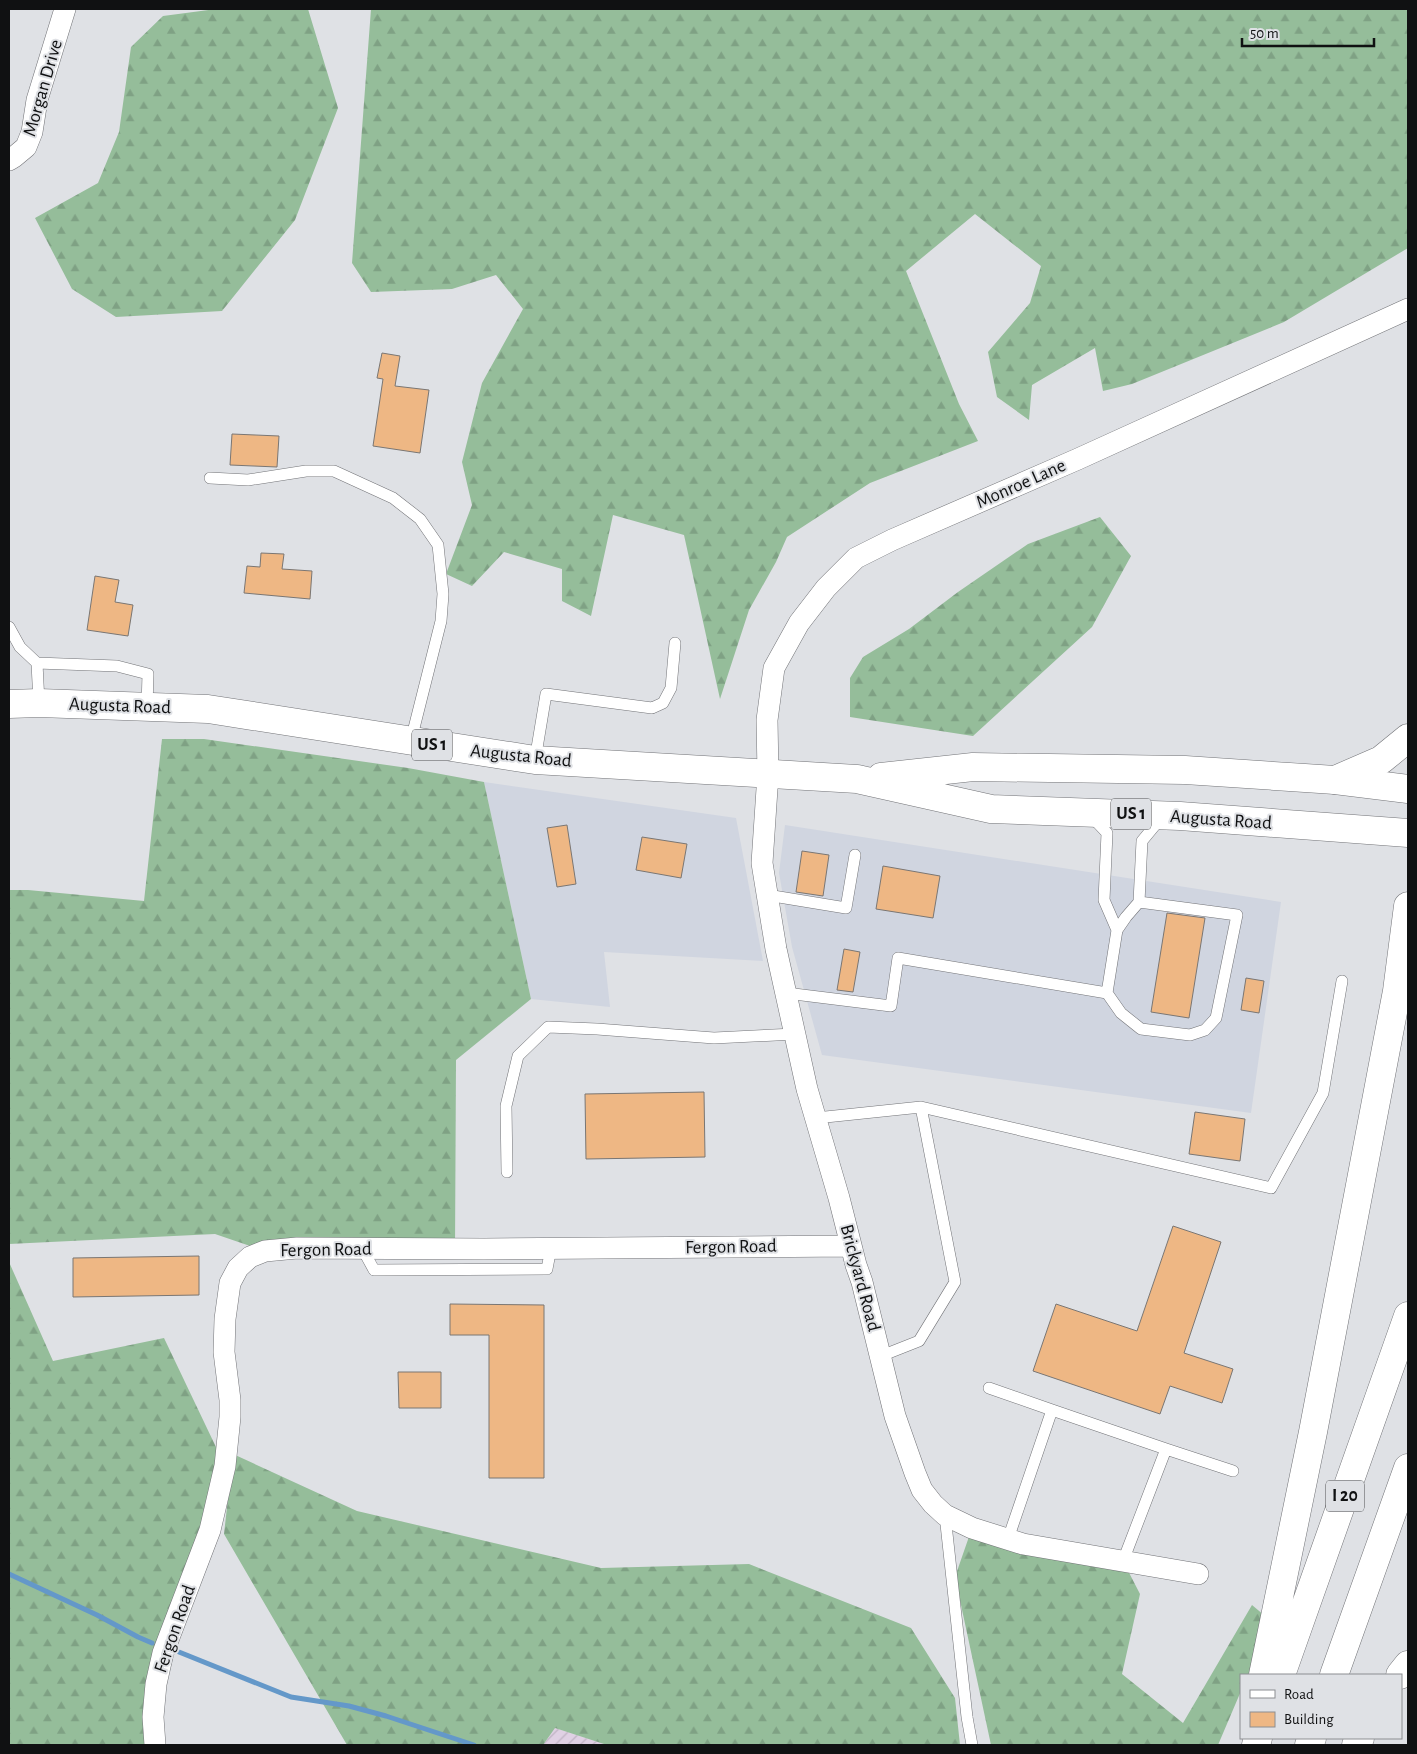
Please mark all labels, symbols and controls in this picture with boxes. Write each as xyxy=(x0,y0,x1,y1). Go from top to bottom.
scale bar xyxy=(1242,15,1374,47)
text: 50 m xyxy=(1250,26,1279,41)
street label: Morgan Drive xyxy=(20,37,66,139)
street label: Monroe Lane xyxy=(973,456,1069,512)
street label: Augusta Road xyxy=(69,695,171,717)
road number: US 1 xyxy=(412,730,452,760)
street label: Augusta Road xyxy=(469,741,573,771)
road number: US 1 xyxy=(1111,799,1151,830)
street label: Augusta Road xyxy=(1169,807,1273,833)
street label: Brickyard Road xyxy=(837,1222,883,1334)
street label: Fergon Road xyxy=(685,1237,777,1257)
street label: Fergon Road xyxy=(280,1240,372,1260)
road number: I 20 xyxy=(1326,1480,1364,1512)
street label: Fergon Road xyxy=(151,1582,199,1675)
legend xyxy=(1240,1674,1402,1739)
text: Road xyxy=(1284,1687,1314,1702)
text: Building xyxy=(1284,1712,1334,1727)

